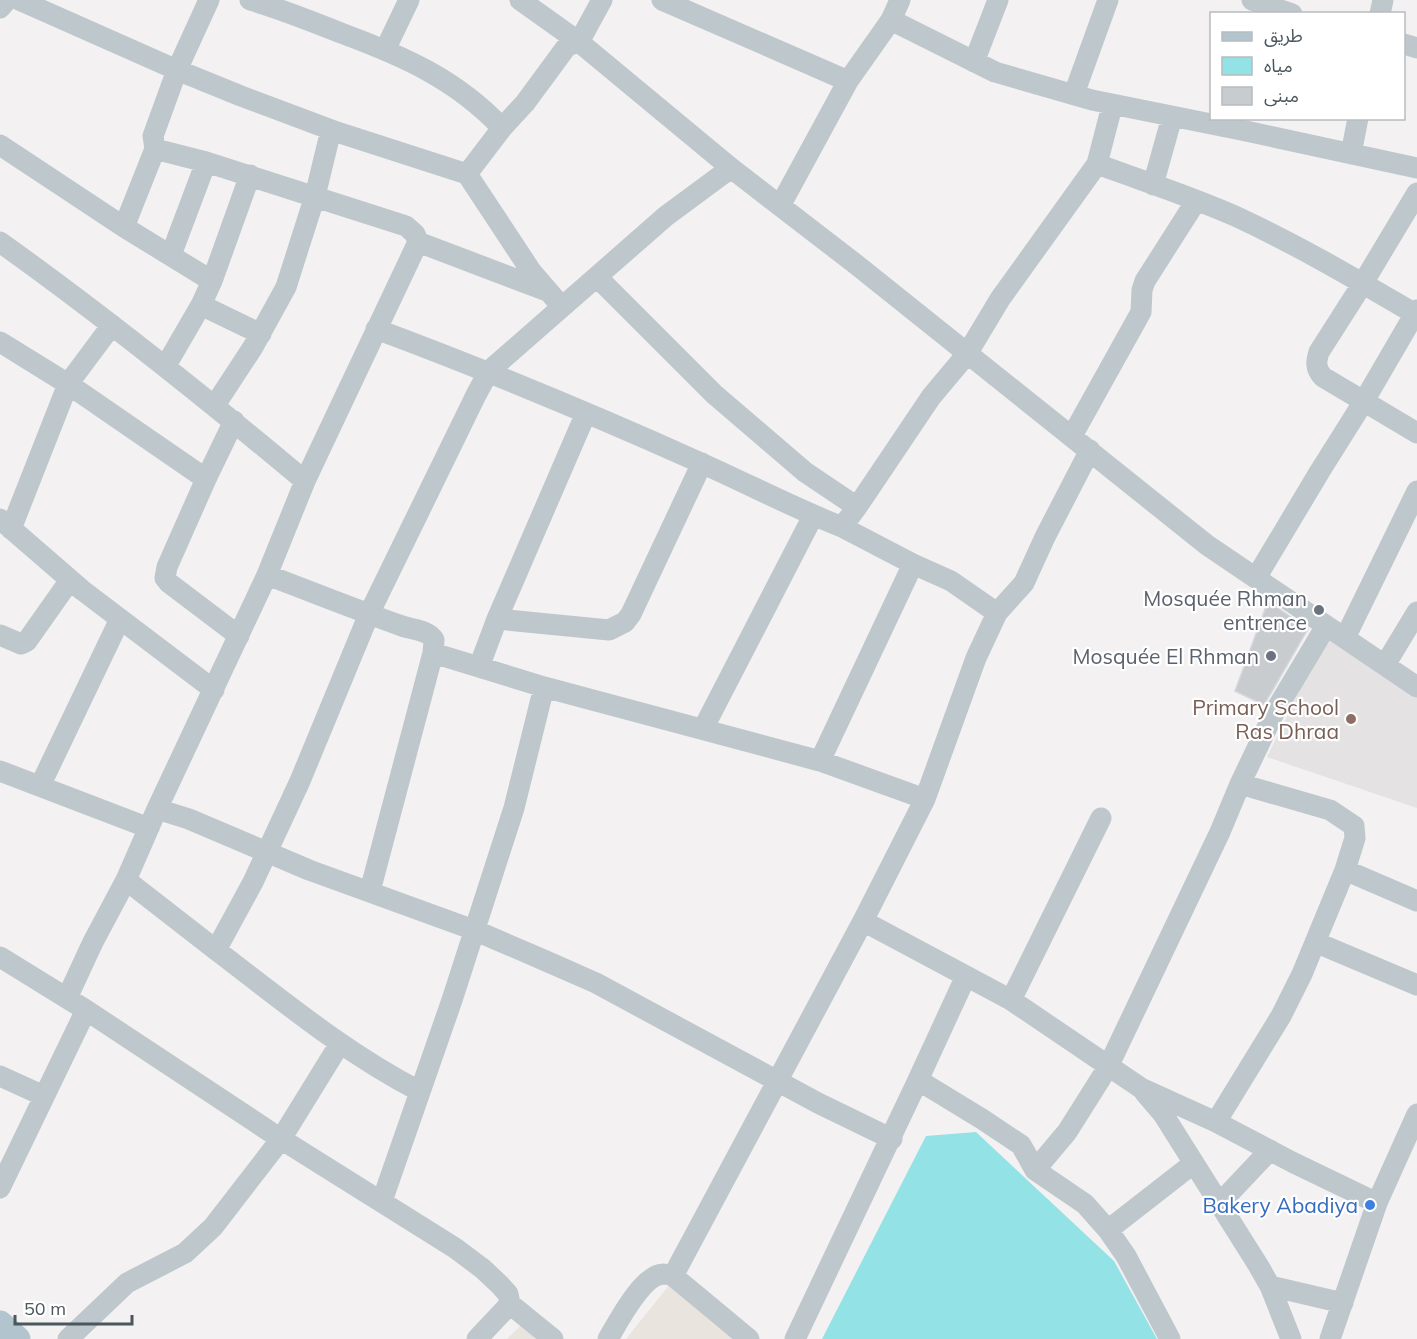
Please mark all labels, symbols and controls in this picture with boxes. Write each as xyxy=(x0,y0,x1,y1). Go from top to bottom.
legend xyxy=(1210,12,1405,120)
text: طريق xyxy=(1264,24,1303,47)
text: مياه xyxy=(1264,54,1293,77)
text: مبنى xyxy=(1264,84,1299,107)
place label: Mosquée Rhman entrence xyxy=(1143,585,1307,635)
marker: Mosquée Rhman entrence xyxy=(1312,603,1326,617)
place label: Mosquée El Rhman xyxy=(1073,643,1259,669)
marker: Mosquée El Rhman xyxy=(1264,649,1278,663)
place label: Primary School Ras Dhraa xyxy=(1192,694,1339,744)
marker: Primary School Ras Dhraa xyxy=(1344,712,1358,726)
place label: Bakery Abadiya xyxy=(1202,1192,1358,1218)
marker: Bakery Abadiya xyxy=(1363,1198,1377,1212)
scale bar xyxy=(15,1288,132,1326)
text: 50 m xyxy=(24,1297,66,1320)

